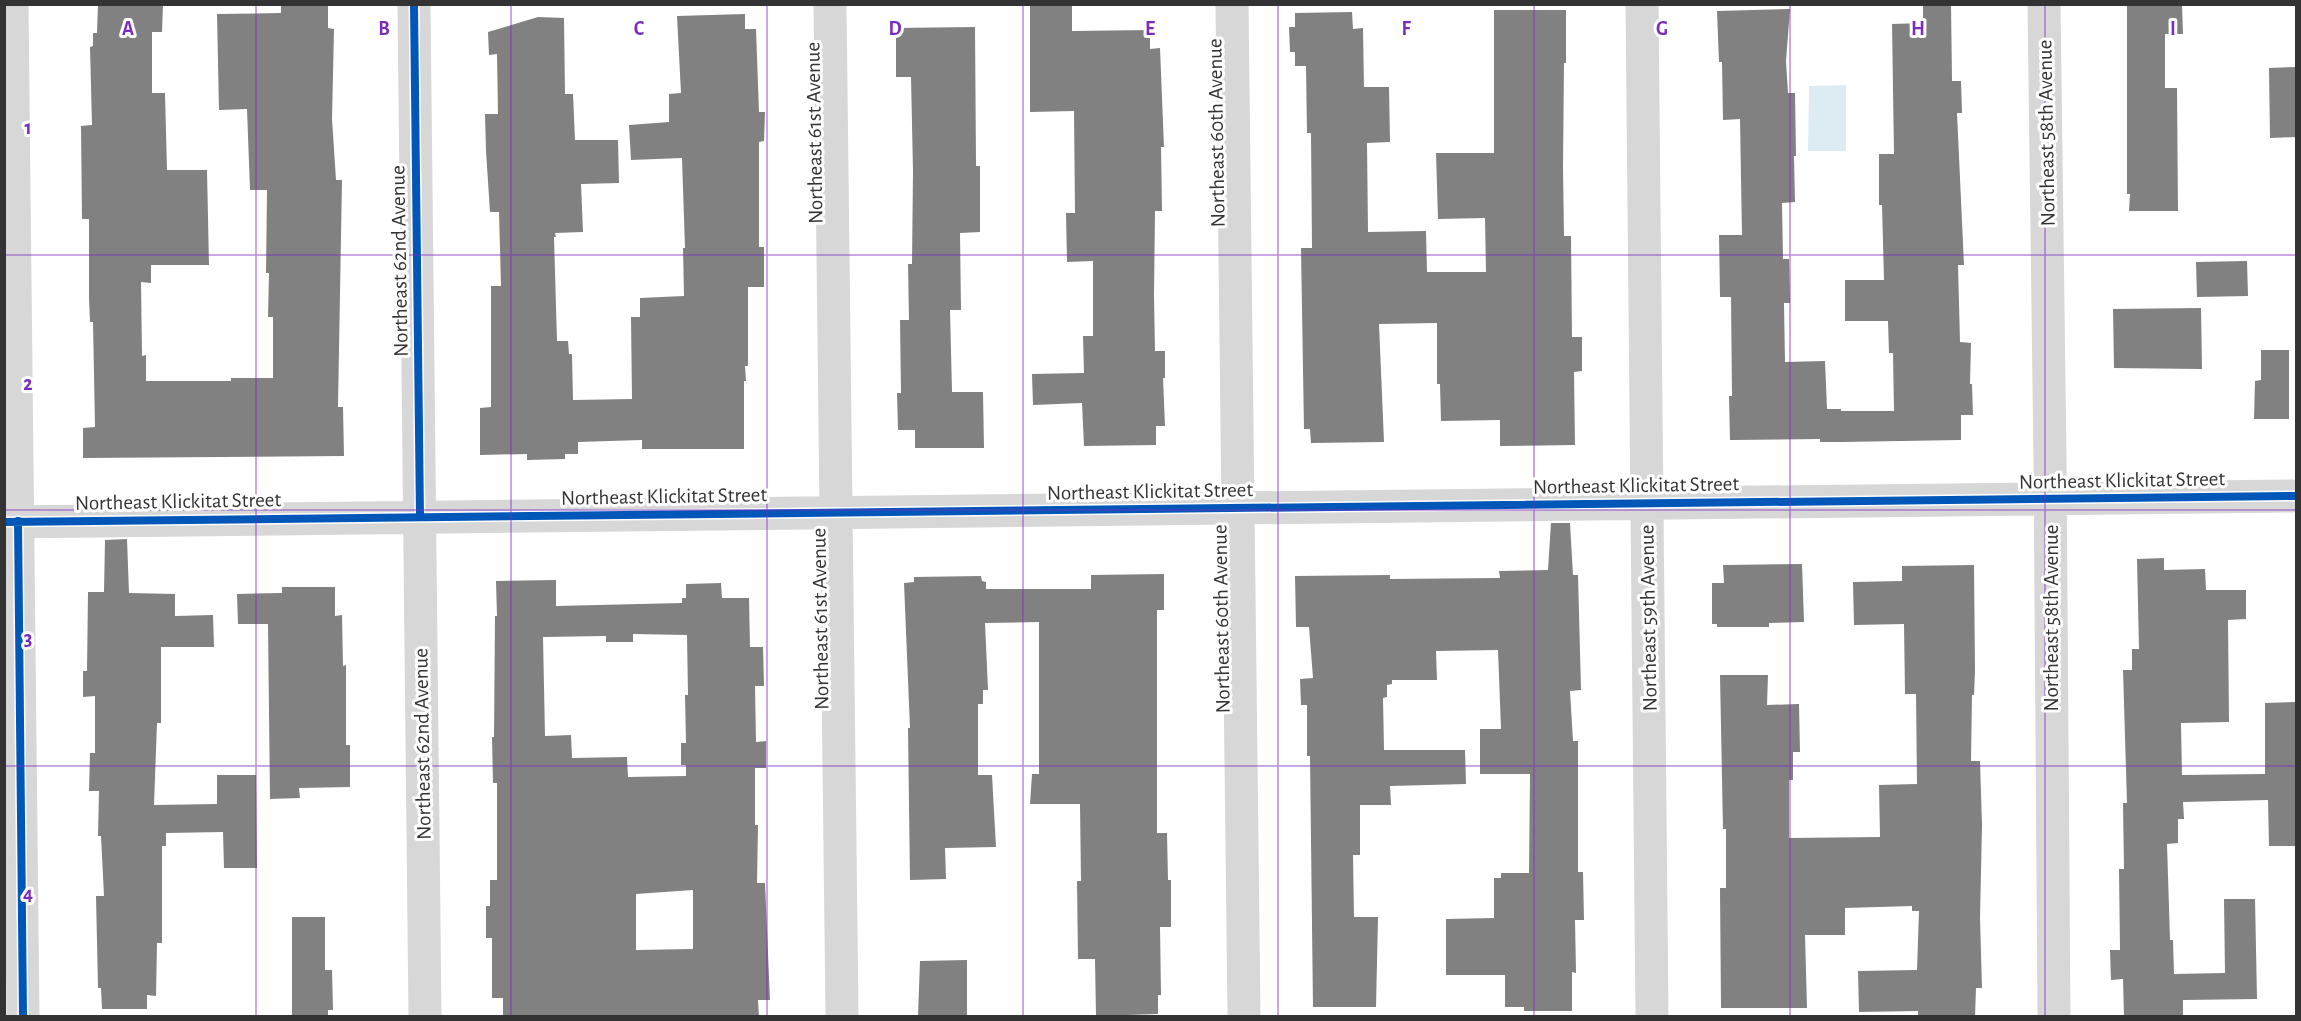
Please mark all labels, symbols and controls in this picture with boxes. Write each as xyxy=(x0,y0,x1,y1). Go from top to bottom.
text: A xyxy=(122,19,134,39)
text: B xyxy=(378,19,390,39)
text: C xyxy=(634,19,645,39)
text: D xyxy=(888,19,902,39)
text: E xyxy=(1145,19,1155,39)
text: F xyxy=(1401,19,1411,39)
text: G xyxy=(1656,19,1668,39)
text: H xyxy=(1911,19,1925,39)
text: I xyxy=(2170,19,2176,39)
street label: Northeast 60th Avenue xyxy=(1204,38,1229,228)
street label: Northeast 58th Avenue xyxy=(2034,39,2059,227)
street label: Northeast 61st Avenue xyxy=(802,42,827,224)
text: 1 xyxy=(24,118,32,138)
street label: Northeast 62nd Avenue xyxy=(387,165,412,357)
text: 2 xyxy=(23,374,33,394)
street label: Northeast Klickitat Street xyxy=(2019,468,2226,493)
street label: Northeast Klickitat Street xyxy=(1533,473,1740,498)
street label: Northeast Klickitat Street xyxy=(1047,479,1254,504)
street label: Northeast Klickitat Street xyxy=(561,484,768,509)
street label: Northeast Klickitat Street xyxy=(75,489,282,514)
street label: Northeast 60th Avenue xyxy=(1209,524,1234,714)
street label: Northeast 59th Avenue xyxy=(1636,524,1661,712)
street label: Northeast 58th Avenue xyxy=(2041,525,2062,711)
street label: Northeast 61st Avenue xyxy=(808,528,833,710)
text: 3 xyxy=(24,629,32,649)
street label: Northeast 62nd Avenue xyxy=(410,648,435,840)
text: 4 xyxy=(23,884,33,904)

